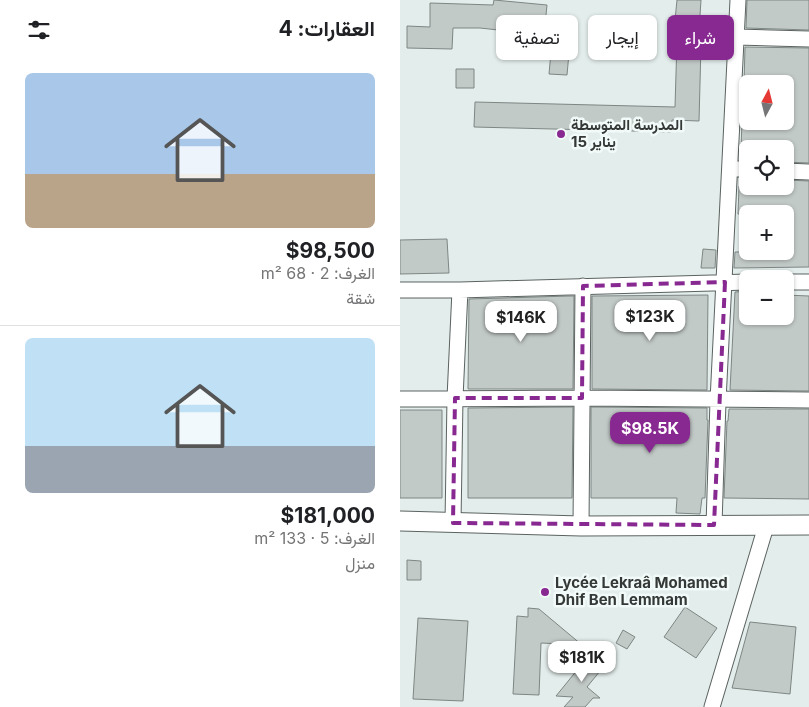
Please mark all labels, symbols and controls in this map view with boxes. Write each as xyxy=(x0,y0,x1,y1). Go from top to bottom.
chip: تصفية xyxy=(496,15,578,60)
chip: إيجار xyxy=(588,15,657,60)
chip: شراء xyxy=(667,15,734,60)
icon: filters xyxy=(25,16,53,44)
text: العقارات: 4 xyxy=(278,16,375,41)
north arrow xyxy=(739,75,794,130)
map controls xyxy=(739,75,794,325)
icon: home xyxy=(155,105,245,195)
place label: المدرسة المتوسطة 15 يناير xyxy=(571,115,683,151)
marker: المدرسة المتوسطة 15 يناير xyxy=(555,128,567,140)
button: locate xyxy=(739,140,794,195)
button: + xyxy=(739,205,794,260)
text: $98,500 xyxy=(286,238,375,263)
text: الغرف: 2 · 68 m² xyxy=(261,263,375,283)
button: − xyxy=(739,270,794,325)
text: شقة xyxy=(346,288,375,308)
pin: $146K xyxy=(486,300,556,343)
pin: $123K xyxy=(615,300,685,342)
text: $123K xyxy=(625,306,675,326)
text: $146K xyxy=(496,307,546,327)
icon: home xyxy=(155,371,245,461)
pin: $98.5K xyxy=(609,412,691,454)
text: $98.5K xyxy=(621,418,679,438)
text: $181,000 xyxy=(281,503,375,528)
text: الغرف: 5 · 133 m² xyxy=(254,528,375,548)
text: منزل xyxy=(345,553,375,573)
place label: Lycée Lekraâ Mohamed Dhif Ben Lemmam xyxy=(555,573,728,609)
marker: Lycée Lekraâ Mohamed Dhif Ben Lemmam xyxy=(539,586,551,598)
pin: $181K xyxy=(547,640,617,683)
text: $181K xyxy=(559,647,605,667)

